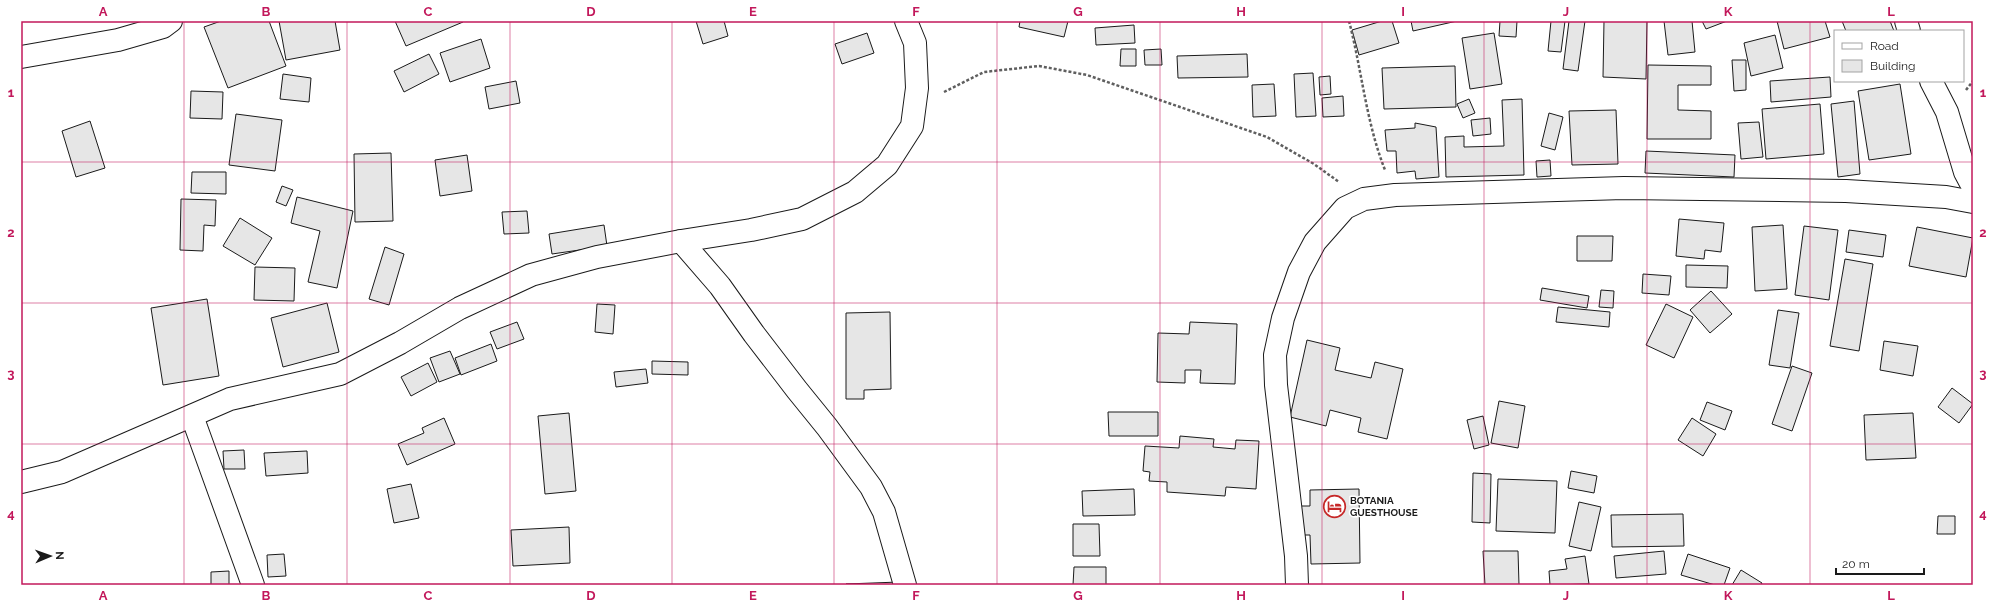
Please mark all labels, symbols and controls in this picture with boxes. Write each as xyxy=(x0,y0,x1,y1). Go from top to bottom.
text: A xyxy=(99,4,108,19)
text: B xyxy=(262,4,271,19)
text: C xyxy=(424,4,433,19)
text: D xyxy=(586,4,596,19)
text: E xyxy=(749,4,757,19)
text: F xyxy=(912,4,920,19)
text: G xyxy=(1073,4,1083,19)
text: H xyxy=(1236,4,1246,19)
text: I xyxy=(1401,4,1405,19)
text: J xyxy=(1563,4,1569,19)
text: K xyxy=(1724,4,1733,19)
text: L xyxy=(1887,4,1895,19)
legend xyxy=(1834,30,1964,82)
text: Road xyxy=(1870,39,1899,53)
text: Building xyxy=(1870,59,1916,73)
text: 1 xyxy=(8,85,15,100)
text: 1 xyxy=(1980,85,1987,100)
text: 2 xyxy=(7,225,15,240)
text: 2 xyxy=(1979,225,1987,240)
text: 3 xyxy=(7,366,15,381)
text: 3 xyxy=(1979,366,1987,381)
hotel icon: BOTANIA GUESTHOUSE xyxy=(1322,493,1348,519)
place label: BOTANIA GUESTHOUSE xyxy=(1350,495,1418,518)
text: 4 xyxy=(7,506,15,521)
text: 4 xyxy=(1979,506,1987,521)
north arrow xyxy=(30,536,70,576)
scale bar xyxy=(1836,550,1924,576)
text: N xyxy=(53,551,66,560)
text: 20 m xyxy=(1842,557,1870,571)
text: A xyxy=(99,588,108,603)
text: B xyxy=(262,588,271,603)
text: C xyxy=(424,588,433,603)
text: D xyxy=(586,588,596,603)
text: E xyxy=(749,588,757,603)
text: F xyxy=(912,588,920,603)
text: G xyxy=(1073,588,1083,603)
text: H xyxy=(1236,588,1246,603)
text: I xyxy=(1401,588,1405,603)
text: J xyxy=(1563,588,1569,603)
text: K xyxy=(1724,588,1733,603)
text: L xyxy=(1887,588,1895,603)

